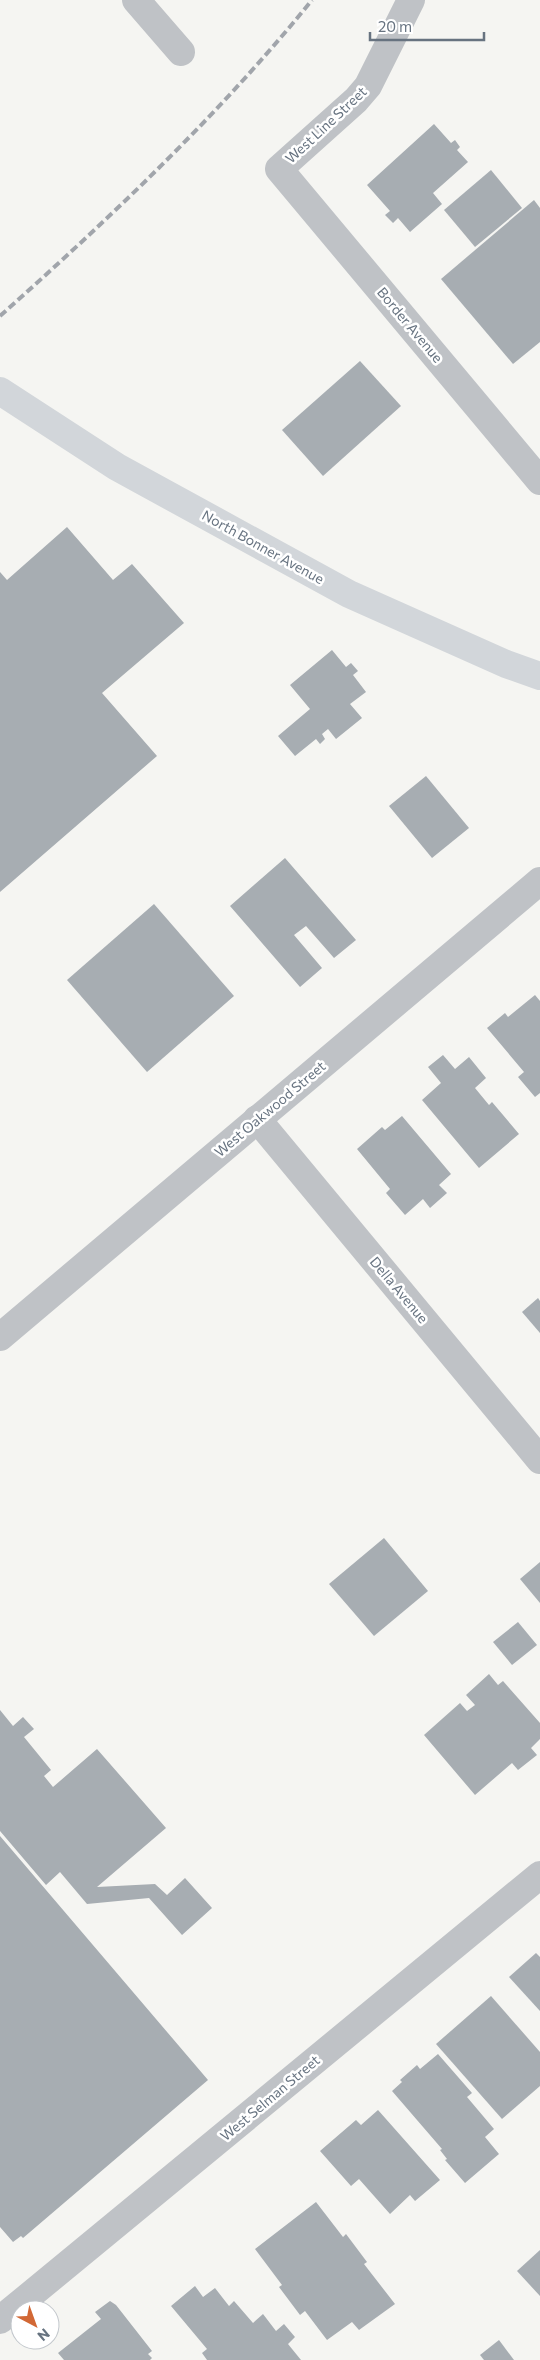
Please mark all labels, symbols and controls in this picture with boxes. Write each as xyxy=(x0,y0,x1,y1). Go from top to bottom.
scale bar xyxy=(370,10,484,42)
text: 20 m xyxy=(378,17,412,35)
street label: West Line Street xyxy=(282,83,370,167)
street label: Border Avenue xyxy=(374,284,447,366)
street label: North Bonner Avenue xyxy=(199,506,327,587)
street label: West Oakwood Street xyxy=(211,1057,329,1160)
street label: Della Avenue xyxy=(367,1253,432,1326)
street label: West Selman Street xyxy=(217,2051,323,2144)
north arrow xyxy=(10,2300,60,2350)
text: N xyxy=(34,2325,53,2345)

